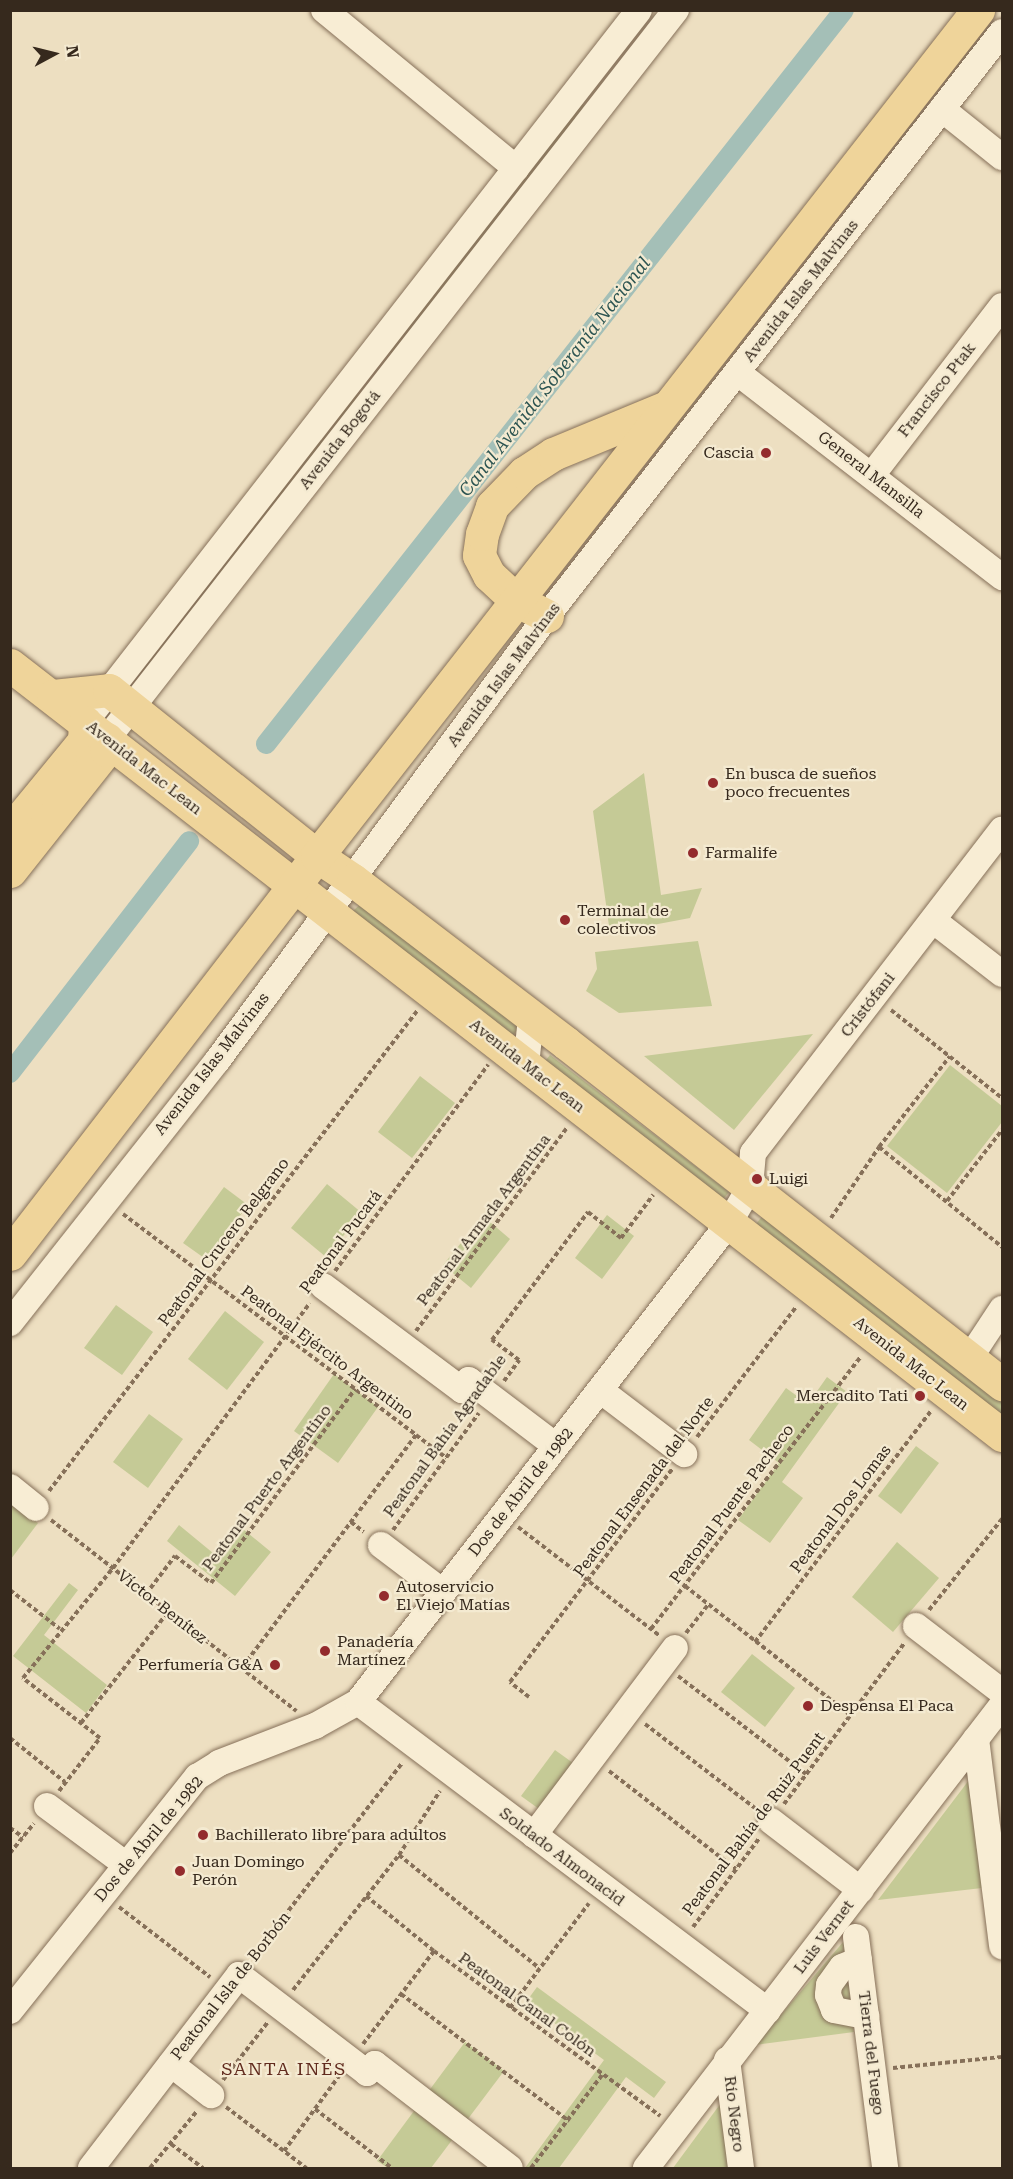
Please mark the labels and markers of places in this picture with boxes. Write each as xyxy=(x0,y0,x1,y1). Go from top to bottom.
place label: Cascia xyxy=(704,443,754,463)
marker: Cascia xyxy=(759,446,773,460)
place label: En busca de sueños poco frecuentes xyxy=(725,764,876,802)
marker: En busca de sueños poco frecuentes xyxy=(706,776,720,790)
place label: Farmalife xyxy=(705,843,777,863)
marker: Farmalife xyxy=(686,846,700,860)
place label: Terminal de colectivos xyxy=(577,901,669,939)
marker: Terminal de colectivos xyxy=(558,913,572,927)
place label: Luigi xyxy=(769,1169,808,1189)
marker: Luigi xyxy=(750,1172,764,1186)
place label: Mercadito Tati xyxy=(796,1386,908,1406)
marker: Mercadito Tati xyxy=(913,1389,927,1403)
place label: Autoservicio El Viejo Matías xyxy=(396,1577,510,1615)
marker: Autoservicio El Viejo Matías xyxy=(377,1589,391,1603)
place label: Panadería Martínez xyxy=(337,1632,414,1670)
marker: Panadería Martínez xyxy=(318,1644,332,1658)
place label: Perfumería G&A xyxy=(138,1655,263,1675)
marker: Perfumería G&A xyxy=(268,1658,282,1672)
place label: Despensa El Paca xyxy=(820,1696,954,1716)
marker: Despensa El Paca xyxy=(801,1699,815,1713)
place label: Bachillerato libre para adultos xyxy=(215,1825,446,1845)
marker: Bachillerato libre para adultos xyxy=(196,1828,210,1842)
place label: Juan Domingo Perón xyxy=(192,1852,305,1890)
marker: Juan Domingo Perón xyxy=(173,1864,187,1878)

